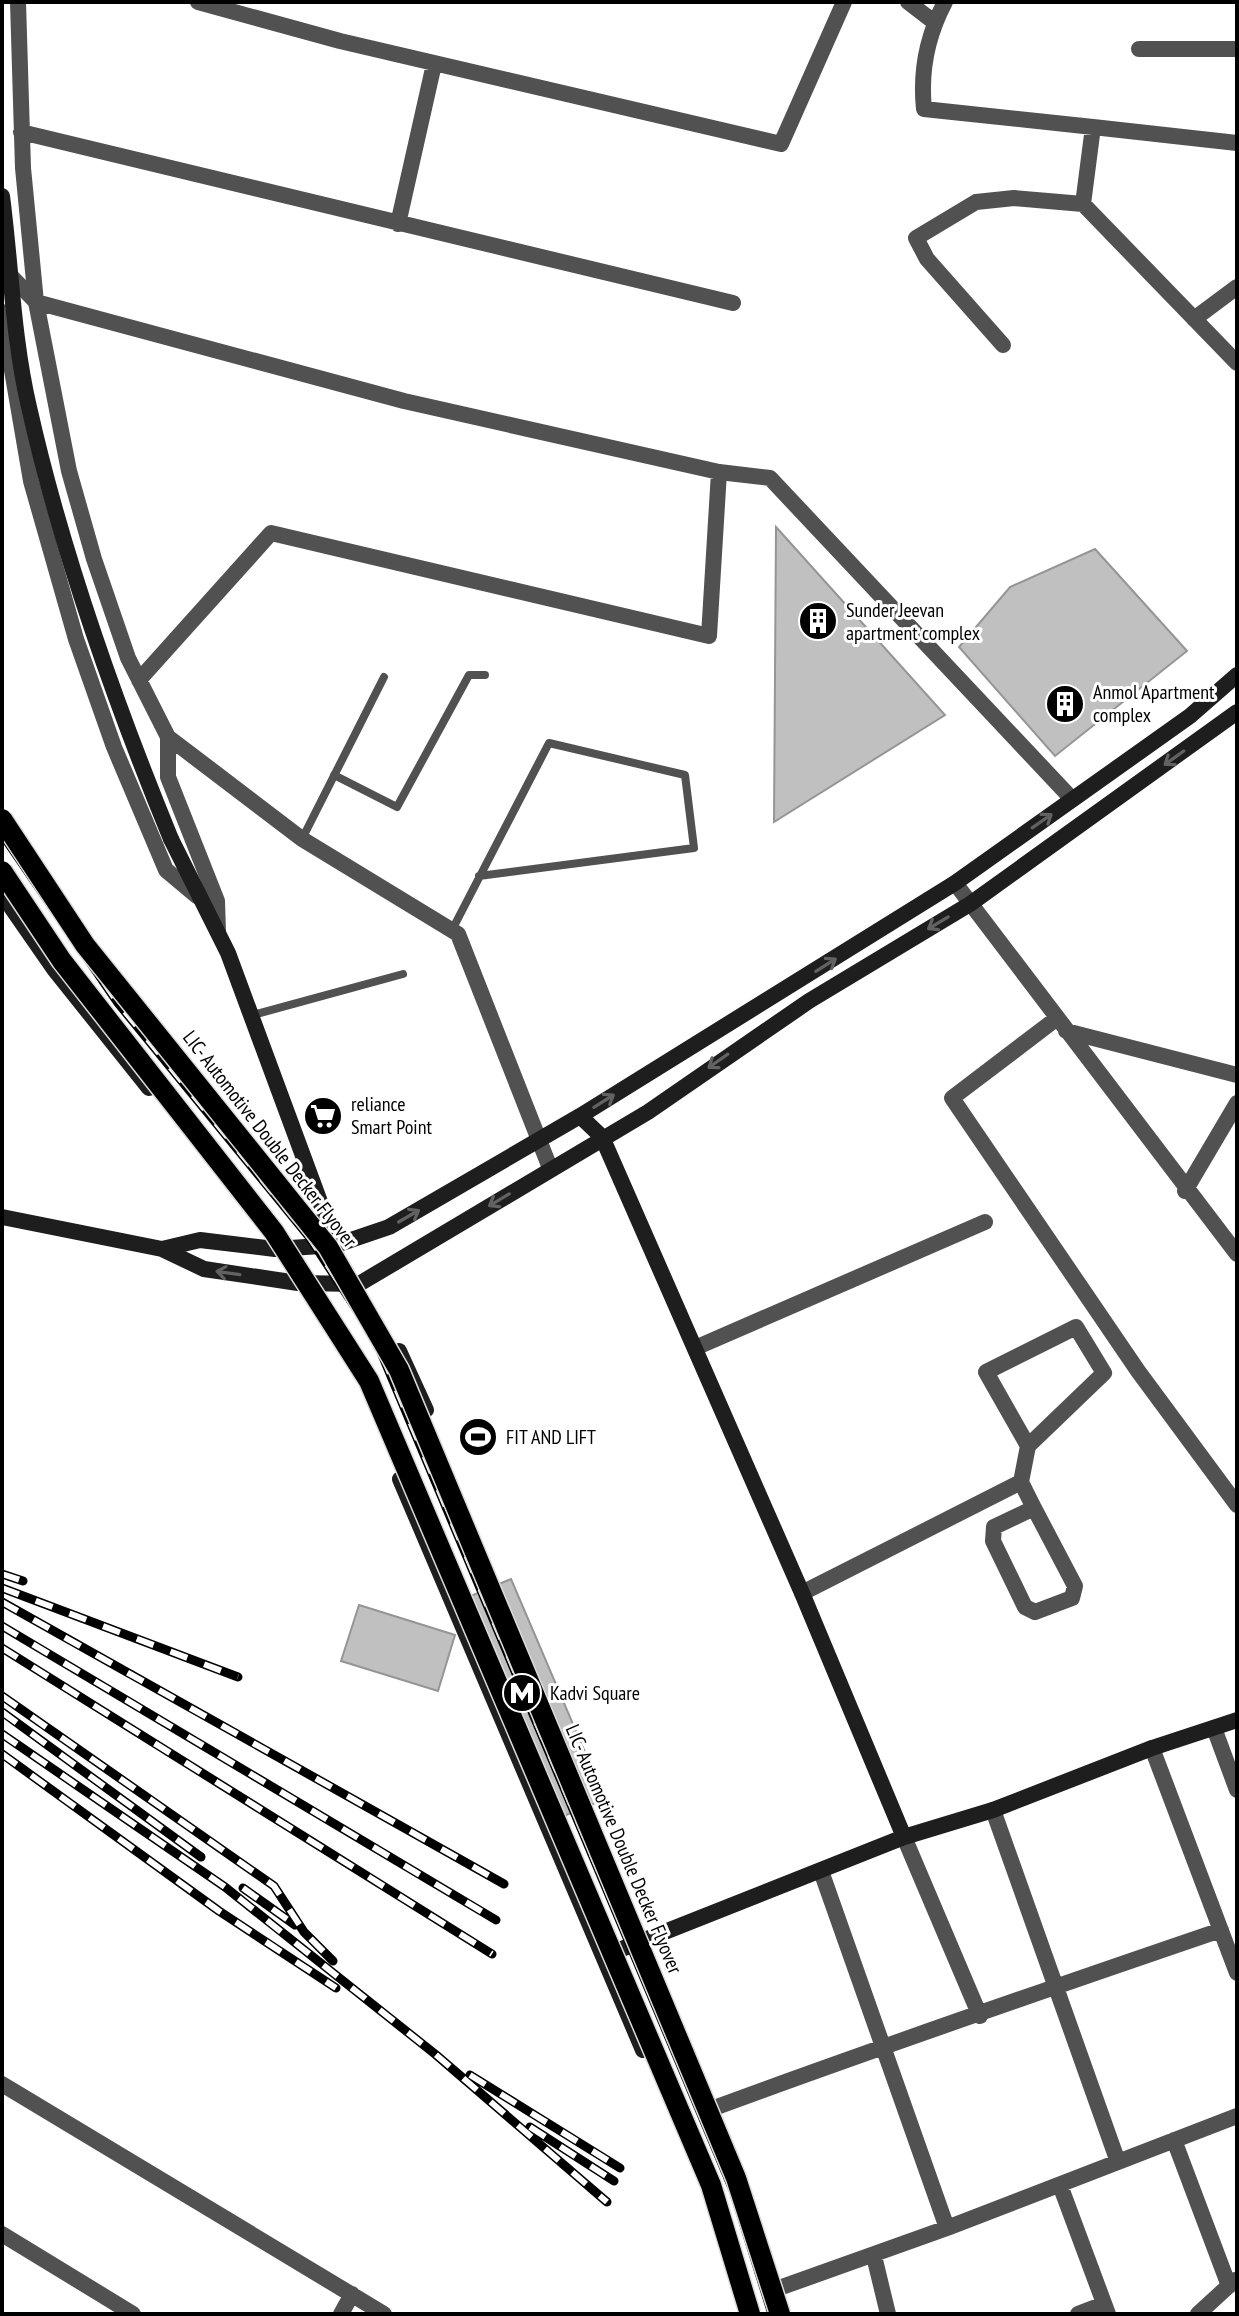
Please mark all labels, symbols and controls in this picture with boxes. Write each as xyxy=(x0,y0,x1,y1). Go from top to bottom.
place label: Sunder Jeevan apartment complex xyxy=(846,597,980,646)
building icon: Sunder Jeevan apartment complex xyxy=(797,600,839,642)
place label: Anmol Apartment complex xyxy=(1093,679,1215,728)
building icon: Anmol Apartment complex xyxy=(1044,683,1086,725)
one-way arrow xyxy=(1164,750,1186,766)
one-way arrow xyxy=(1031,813,1053,829)
one-way arrow xyxy=(927,915,950,931)
one-way arrow xyxy=(814,956,837,972)
street label: LIC- Automotive Double Decker Flyover xyxy=(177,1025,363,1253)
one-way arrow xyxy=(708,1053,730,1070)
place label: reliance Smart Point xyxy=(351,1091,432,1140)
one-way arrow xyxy=(592,1092,615,1108)
supermarket icon: reliance Smart Point xyxy=(302,1095,344,1137)
one-way arrow xyxy=(488,1192,511,1208)
one-way arrow xyxy=(396,1208,420,1223)
one-way arrow xyxy=(216,1265,241,1280)
sports icon: FIT AND LIFT xyxy=(457,1416,499,1458)
place label: FIT AND LIFT xyxy=(506,1424,596,1450)
metro station icon: Kadvi Square xyxy=(501,1672,543,1714)
place label: Kadvi Square xyxy=(550,1680,640,1706)
street label: LIC- Automotive Double Decker Flyover xyxy=(560,1720,689,1978)

